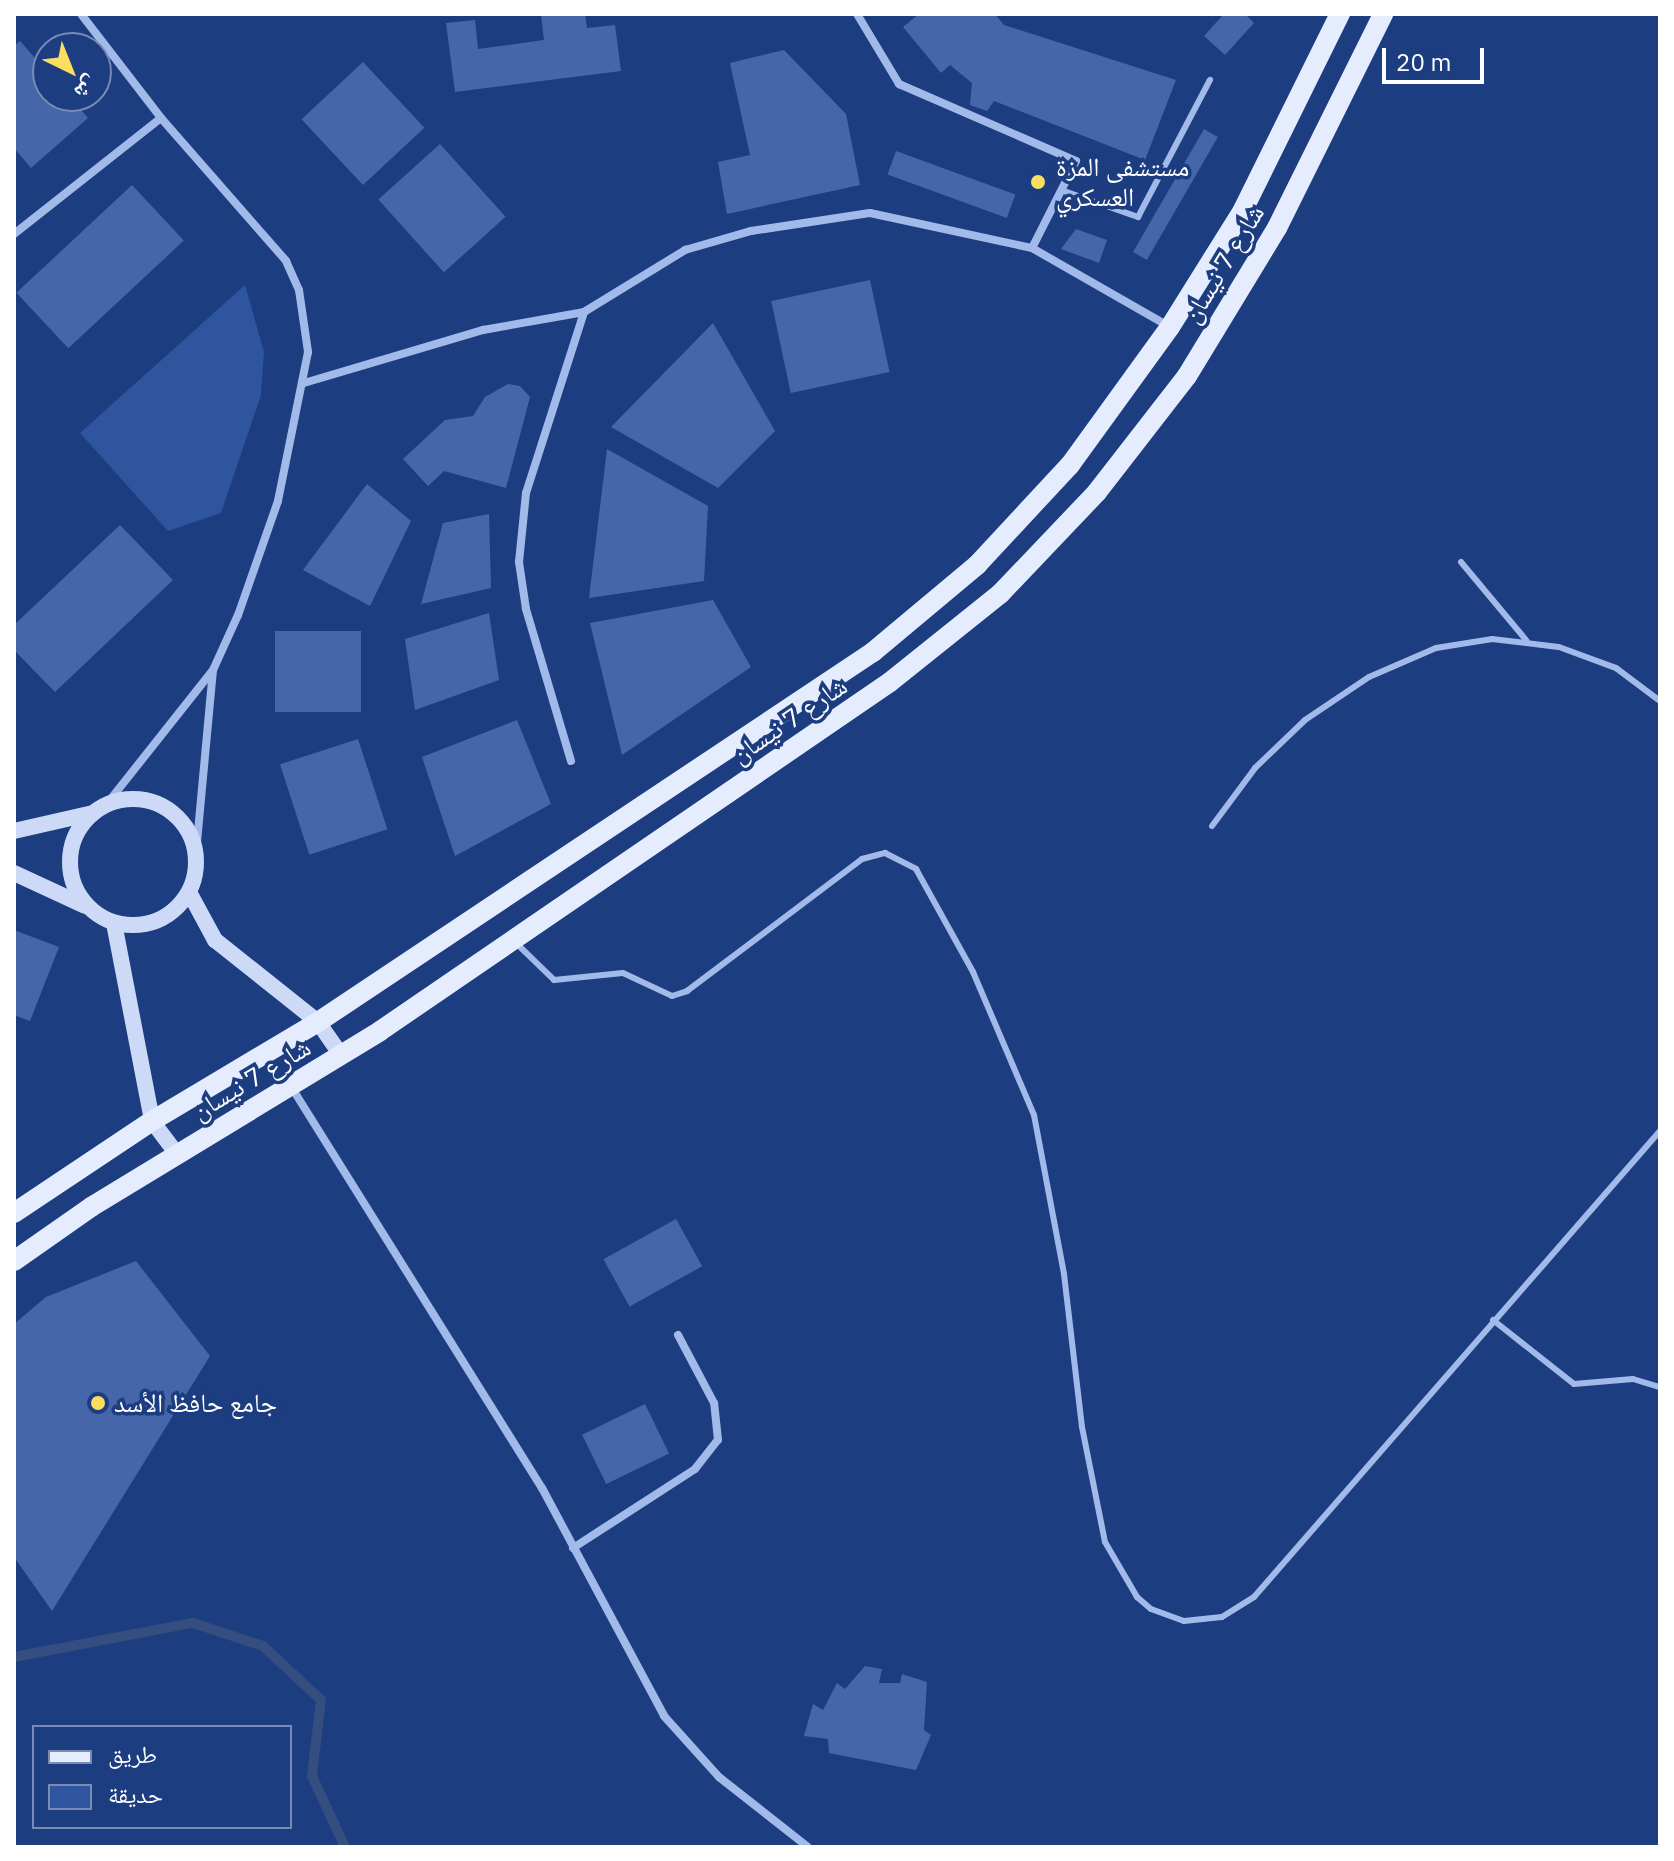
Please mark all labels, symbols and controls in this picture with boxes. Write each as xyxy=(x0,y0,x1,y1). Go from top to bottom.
north arrow xyxy=(32,32,112,112)
scale bar xyxy=(1386,32,1488,82)
text: 20 m xyxy=(1396,46,1451,78)
text: ش xyxy=(69,70,106,107)
place label: مستشفى المزة العسكري xyxy=(1056,151,1189,212)
marker: مستشفى المزة العسكري xyxy=(1027,171,1049,193)
street label: شارع 7 نيسان xyxy=(1175,199,1271,329)
street label: شارع 7 نيسان xyxy=(725,670,853,770)
street label: شارع 7 نيسان xyxy=(186,1031,316,1127)
place label: جامع حافظ الأسد xyxy=(114,1387,277,1419)
marker: جامع حافظ الأسد xyxy=(89,1394,107,1412)
legend xyxy=(32,1725,292,1829)
text: طريق xyxy=(108,1738,157,1770)
text: حديقة xyxy=(108,1778,163,1810)

